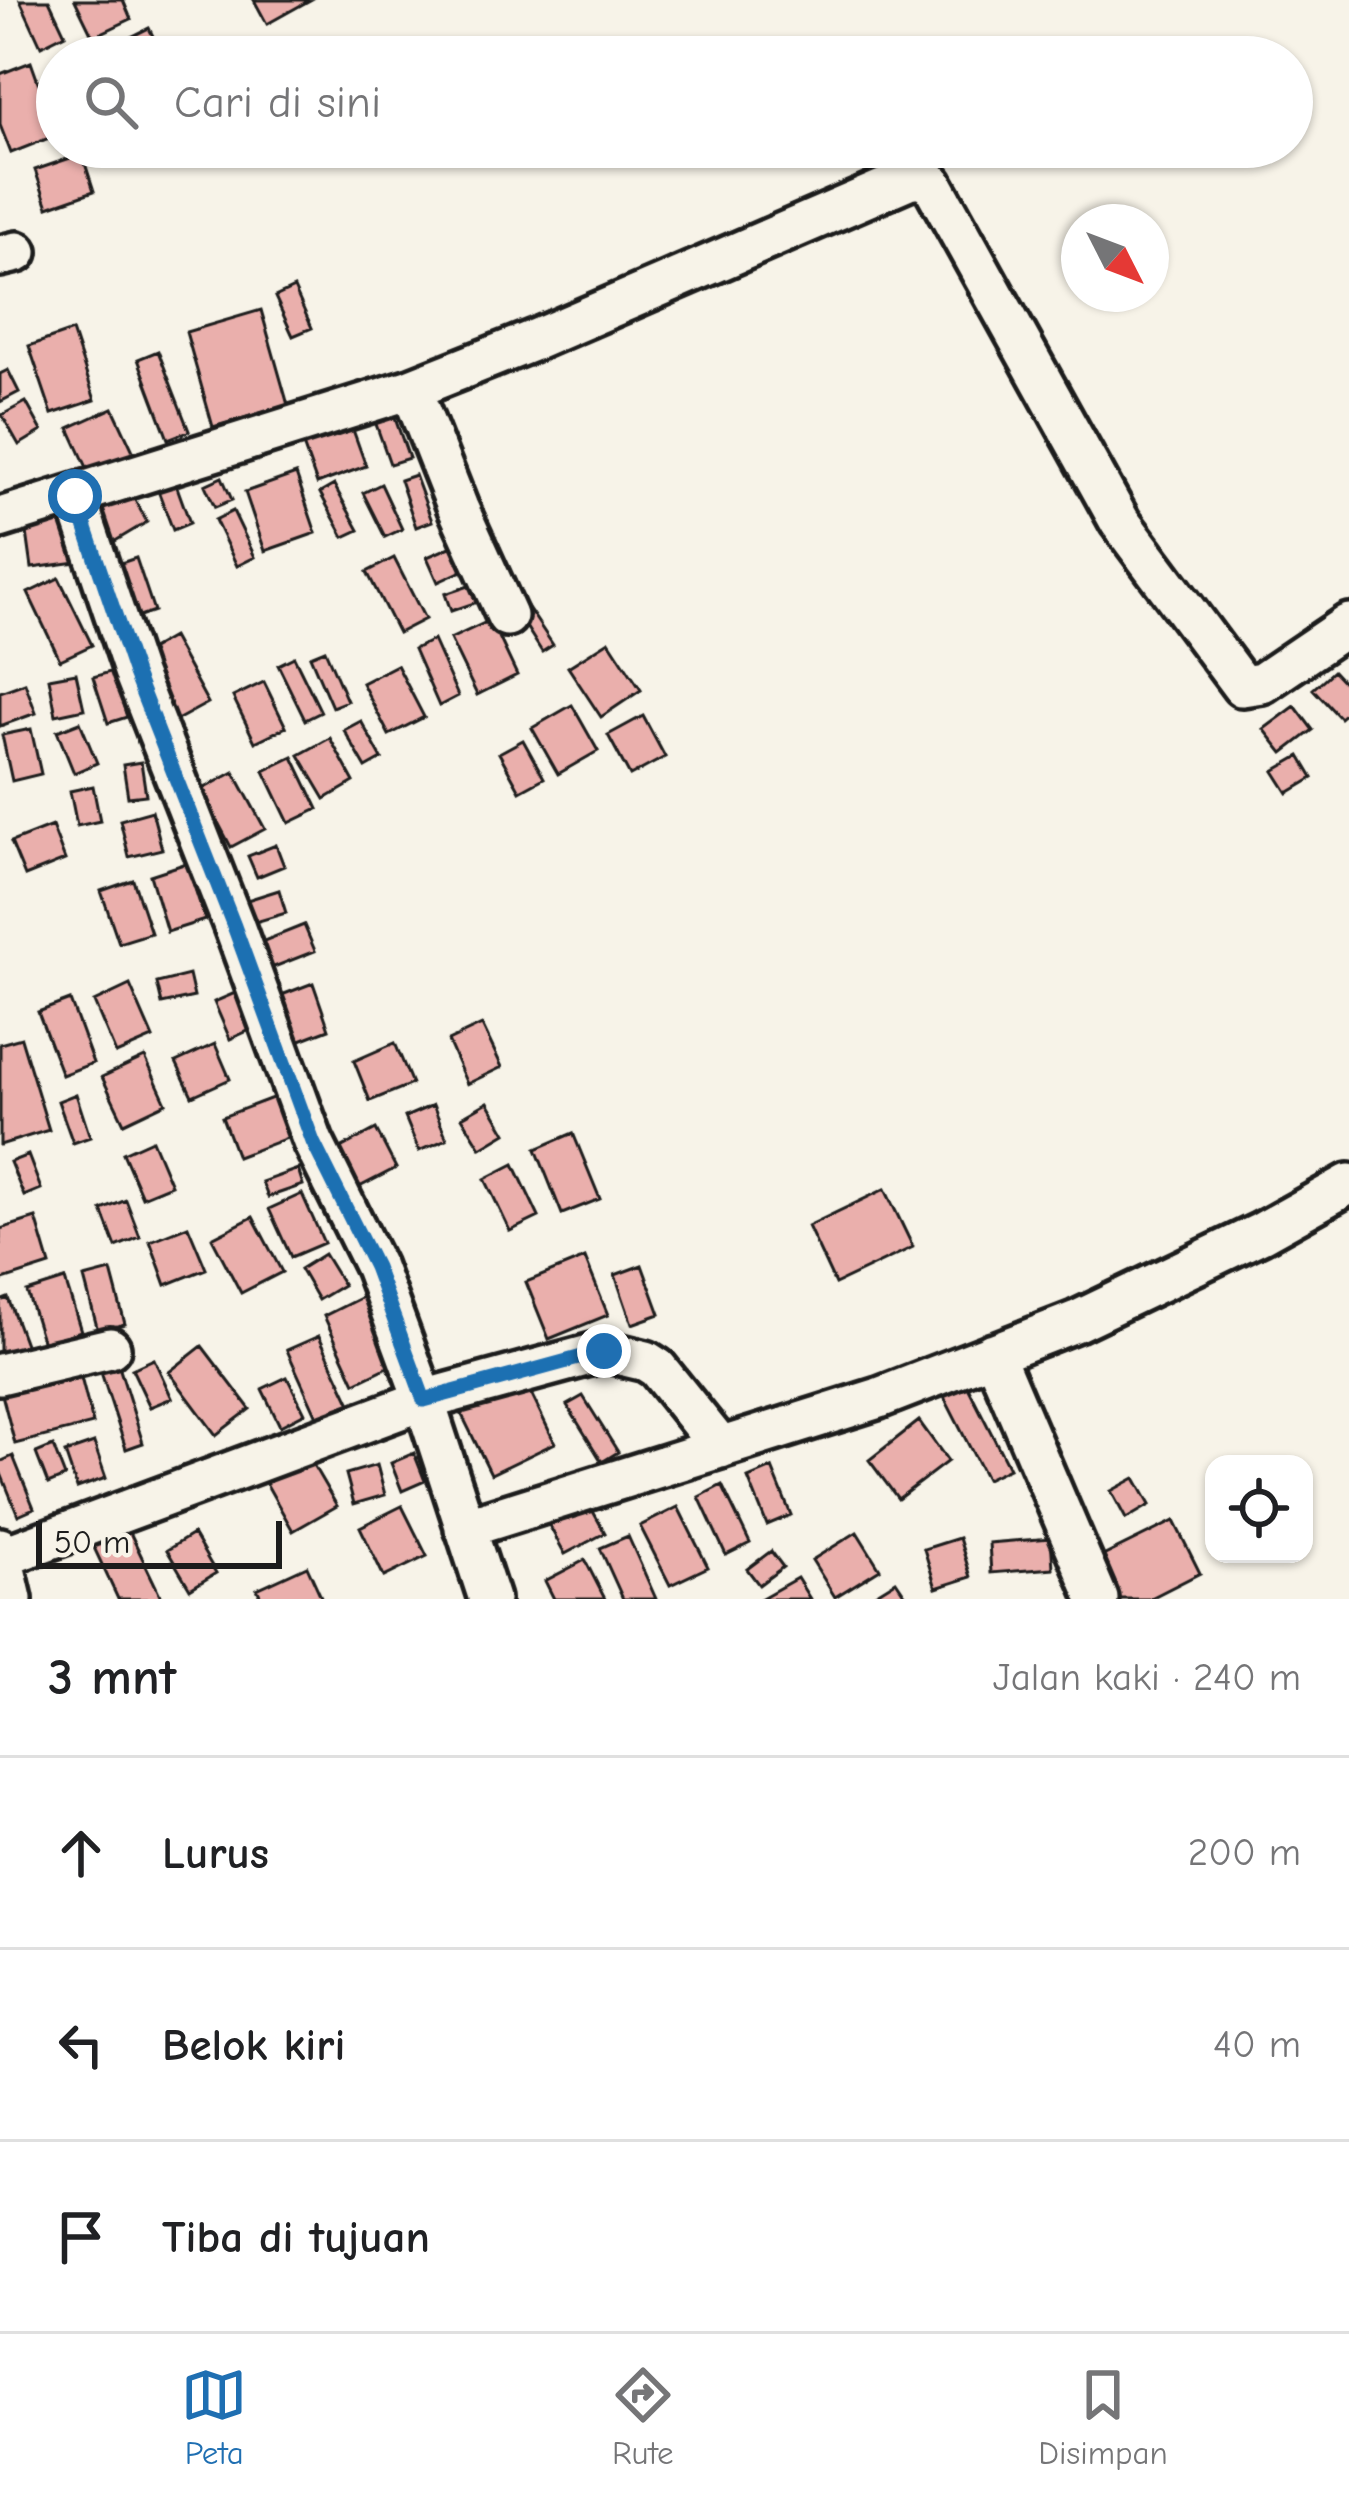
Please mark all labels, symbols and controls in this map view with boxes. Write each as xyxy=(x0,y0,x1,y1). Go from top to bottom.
search box xyxy=(36,36,1313,168)
icon: search xyxy=(78,69,144,135)
text: Cari di sini xyxy=(174,76,381,128)
north arrow xyxy=(1061,204,1169,312)
route start xyxy=(48,469,102,523)
route end xyxy=(577,1324,631,1378)
map controls xyxy=(1205,1455,1313,1563)
button: locate xyxy=(1205,1455,1313,1563)
scale bar xyxy=(36,1515,282,1568)
text: 50 m xyxy=(54,1523,130,1561)
text: 3 mnt xyxy=(48,1648,176,1707)
text: Jalan kaki · 240 m xyxy=(993,1655,1301,1700)
icon: ahead xyxy=(48,1820,114,1886)
text: Lurus xyxy=(162,1827,269,1879)
text: 200 m xyxy=(1188,1830,1301,1875)
icon: left xyxy=(48,2012,114,2078)
text: Belok kiri xyxy=(162,2019,345,2071)
text: 40 m xyxy=(1213,2022,1301,2067)
icon: arrive xyxy=(48,2204,114,2270)
text: Tiba di tujuan xyxy=(162,2211,430,2263)
tab: Peta xyxy=(181,2362,247,2472)
tab: Rute xyxy=(610,2362,676,2472)
tab: Disimpan xyxy=(1038,2362,1168,2472)

